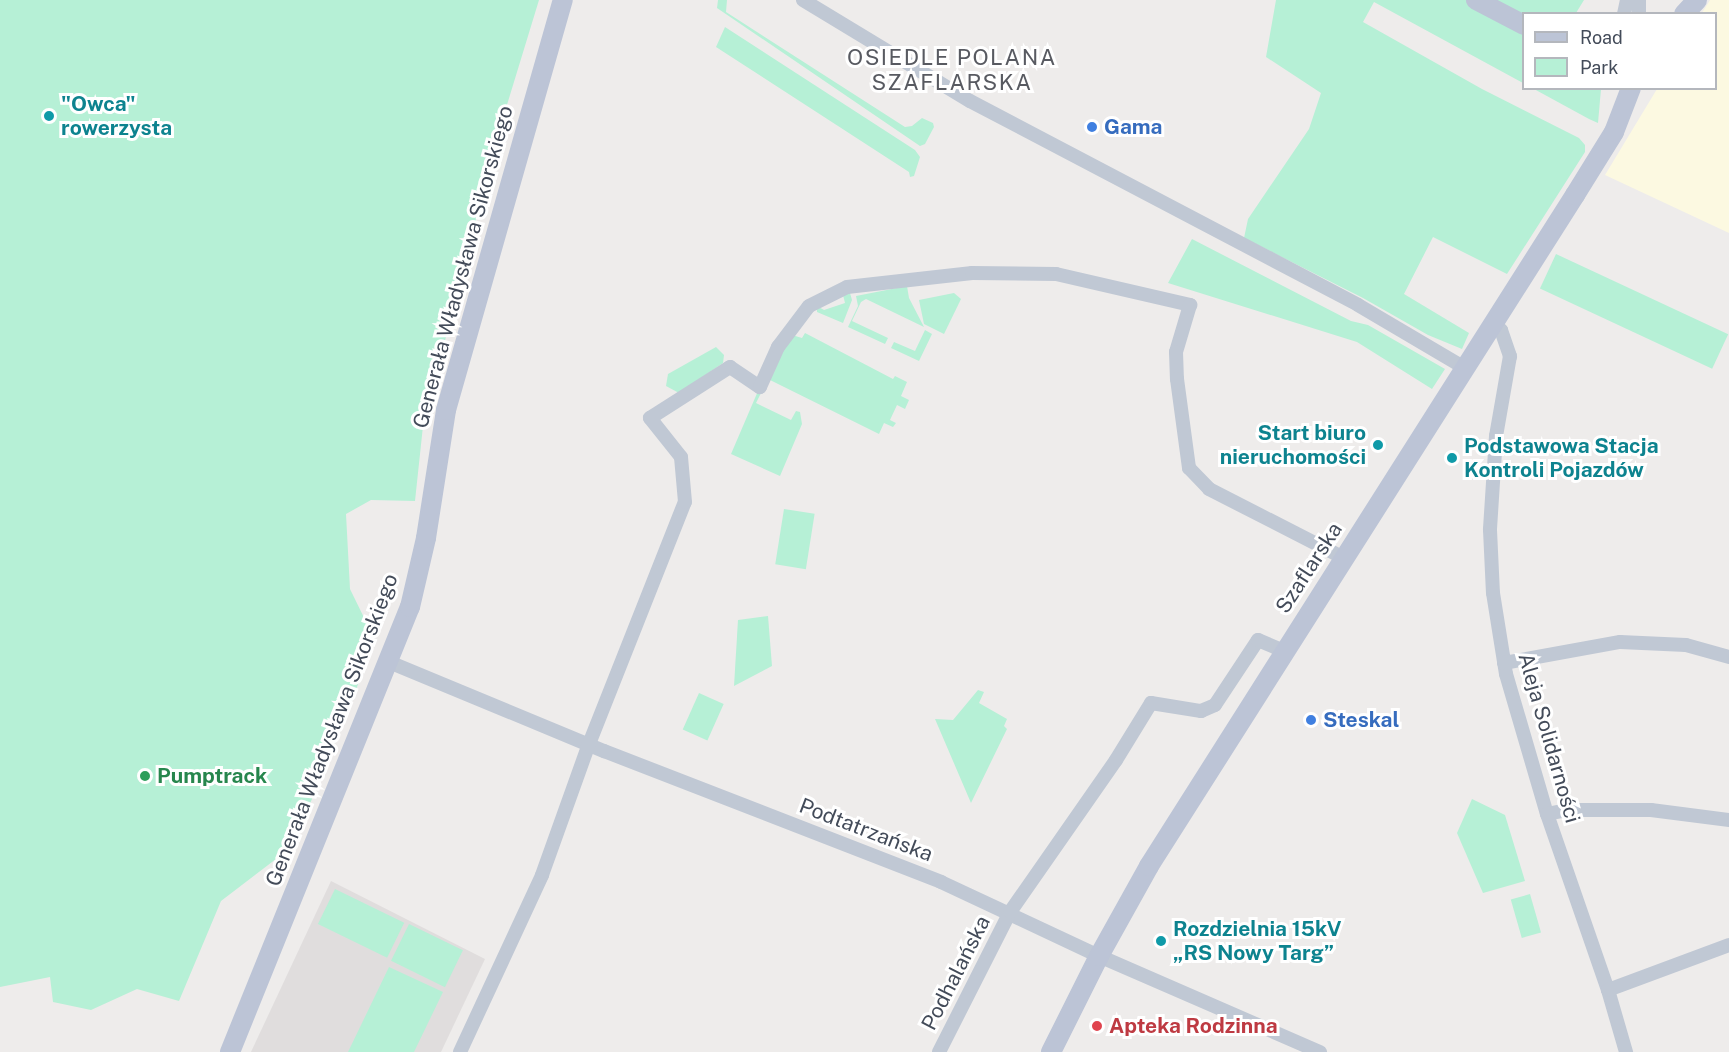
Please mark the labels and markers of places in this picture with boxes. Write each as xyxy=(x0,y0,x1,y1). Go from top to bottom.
place label: "Owca" rowerzysta xyxy=(61,91,172,141)
marker: "Owca" rowerzysta xyxy=(42,109,56,123)
place label: Gama xyxy=(1104,114,1162,140)
marker: Gama xyxy=(1085,120,1099,134)
place label: Start biuro nieruchomości xyxy=(1220,420,1366,470)
place label: Podstawowa Stacja Kontroli Pojazdów xyxy=(1464,433,1659,483)
marker: Start biuro nieruchomości xyxy=(1371,438,1385,452)
marker: Podstawowa Stacja Kontroli Pojazdów xyxy=(1445,451,1459,465)
place label: Steskal xyxy=(1323,707,1399,733)
marker: Steskal xyxy=(1304,713,1318,727)
place label: Pumptrack xyxy=(157,763,267,789)
marker: Pumptrack xyxy=(138,769,152,783)
place label: Rozdzielnia 15kV „RS Nowy Targ” xyxy=(1173,916,1341,966)
marker: Rozdzielnia 15kV „RS Nowy Targ” xyxy=(1154,934,1168,948)
place label: Apteka Rodzinna xyxy=(1109,1013,1278,1039)
marker: Apteka Rodzinna xyxy=(1090,1019,1104,1033)

